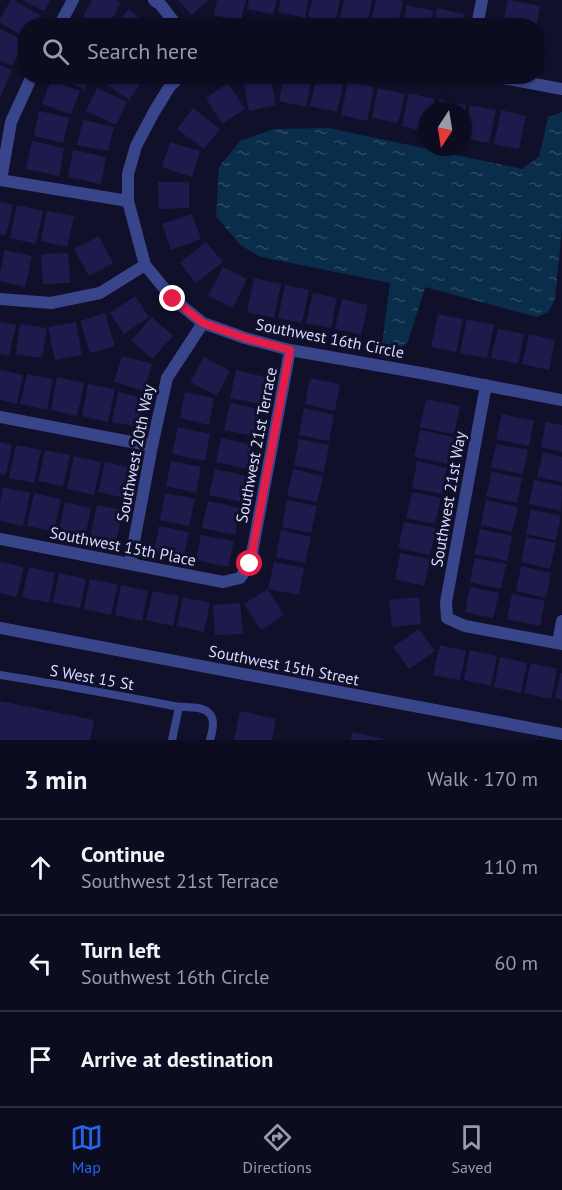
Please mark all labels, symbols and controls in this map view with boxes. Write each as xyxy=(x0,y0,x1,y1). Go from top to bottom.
search box xyxy=(18,18,544,84)
icon: search xyxy=(39,35,72,68)
text: Search here xyxy=(87,37,198,65)
north arrow xyxy=(418,102,472,156)
route end xyxy=(159,285,185,311)
street label: Southwest 16th Circle xyxy=(254,314,406,362)
street label: Southwest 21st Terrace xyxy=(231,365,281,525)
street label: Southwest 20th Way xyxy=(112,382,158,523)
street label: Southwest 21st Way xyxy=(426,429,470,568)
street label: Southwest 15th Place xyxy=(48,522,198,570)
route start xyxy=(236,550,262,576)
street label: Southwest 15th Street xyxy=(207,641,361,689)
street label: S West 15 St xyxy=(48,660,136,694)
text: 3 min xyxy=(24,763,87,796)
text: Walk · 170 m xyxy=(427,766,538,792)
text: Continue xyxy=(81,840,165,868)
icon: ahead xyxy=(24,851,57,884)
text: 110 m xyxy=(484,854,538,880)
text: Southwest 21st Terrace xyxy=(81,868,279,894)
text: Turn left xyxy=(81,936,161,964)
icon: left xyxy=(24,947,57,980)
text: 60 m xyxy=(495,950,538,976)
text: Southwest 16th Circle xyxy=(81,964,269,990)
icon: arrive xyxy=(24,1043,57,1076)
text: Arrive at destination xyxy=(81,1045,273,1073)
tab: Map xyxy=(70,1121,103,1177)
tab: Directions xyxy=(243,1121,312,1177)
tab: Saved xyxy=(451,1121,492,1177)

